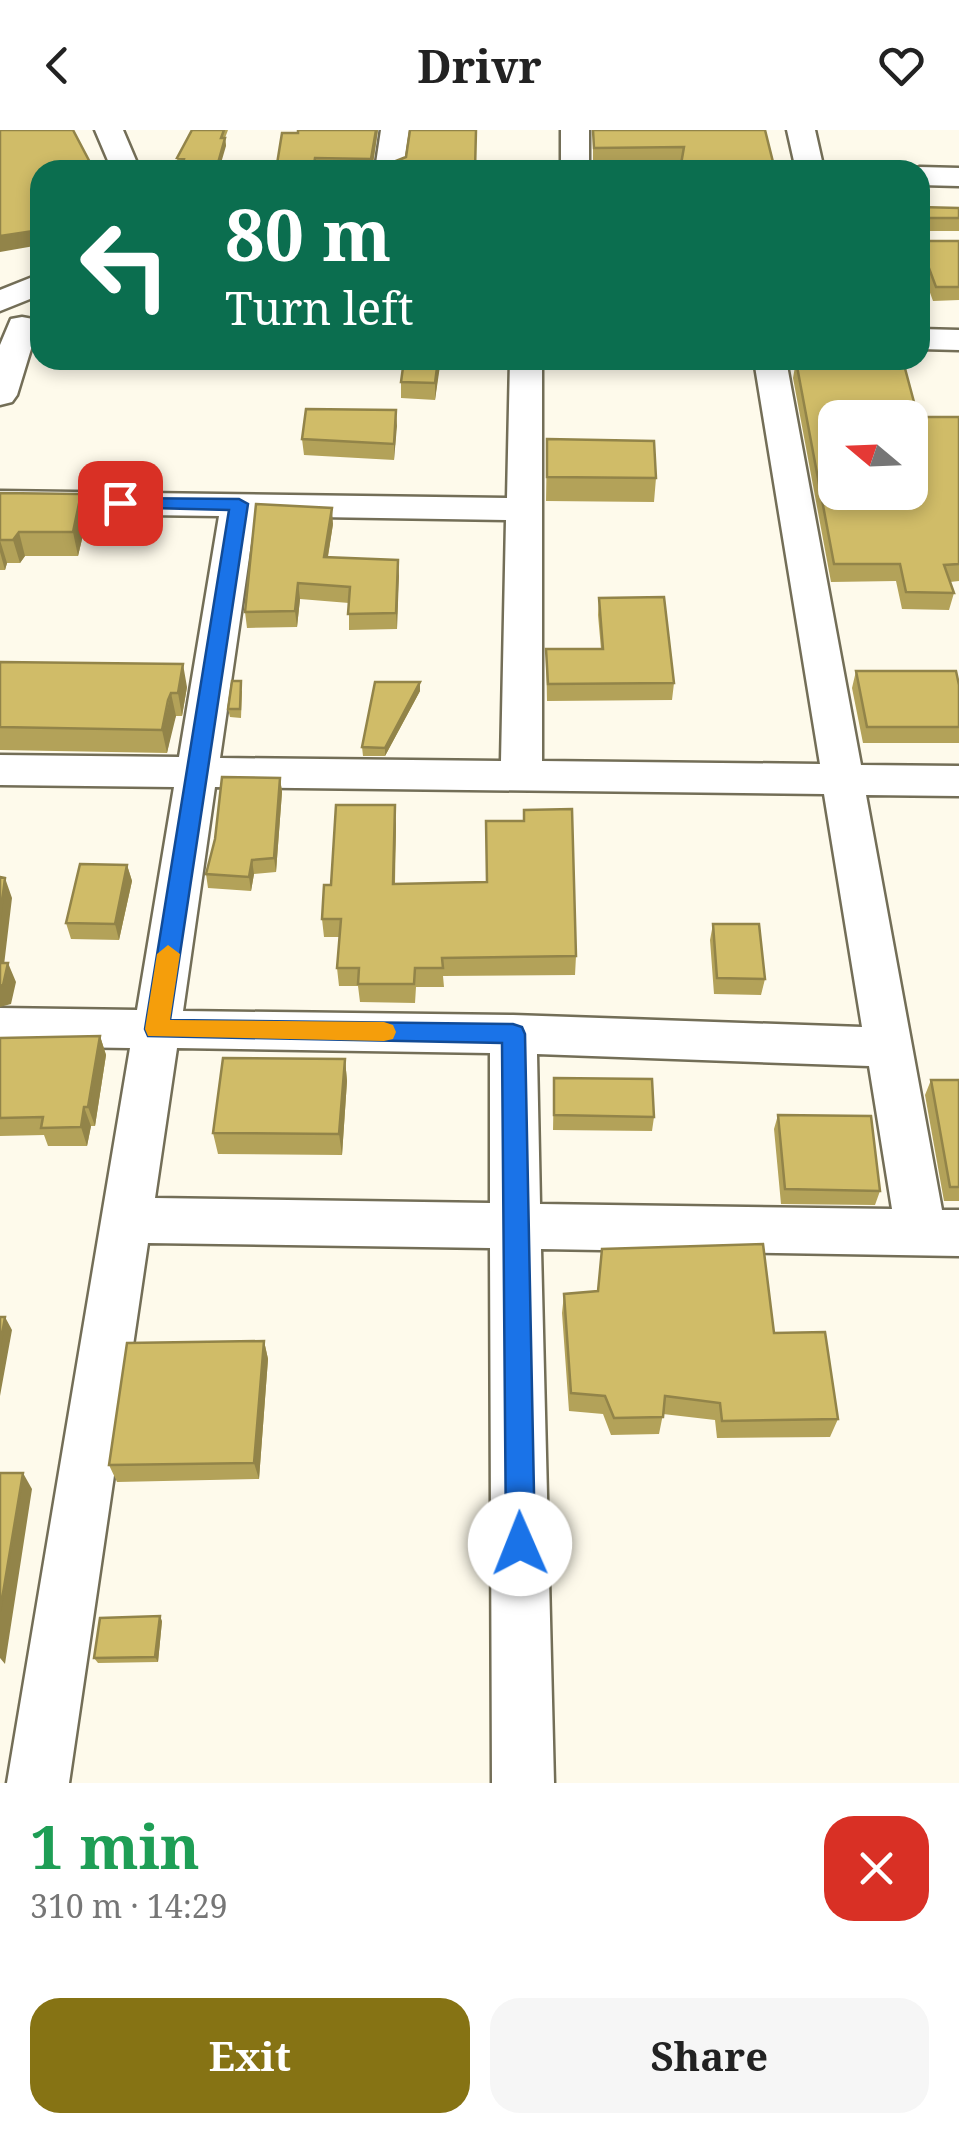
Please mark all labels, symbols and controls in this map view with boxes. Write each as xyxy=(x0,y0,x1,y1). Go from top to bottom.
text: Drivr xyxy=(417,35,542,96)
icon: back xyxy=(30,38,85,93)
icon: heart xyxy=(874,38,929,93)
text: 80 m xyxy=(225,186,391,282)
icon: left xyxy=(60,200,190,330)
text: Turn left xyxy=(225,277,414,338)
north arrow xyxy=(818,400,928,510)
map controls xyxy=(818,400,928,510)
pin xyxy=(78,461,163,546)
icon: arrive xyxy=(93,476,148,531)
position arrow xyxy=(468,1492,572,1596)
text: 1 min xyxy=(30,1805,200,1887)
button: close xyxy=(824,1816,929,1921)
text: 310 m · 14:29 xyxy=(30,1884,228,1927)
button: Exit xyxy=(30,1998,470,2113)
button: Share xyxy=(490,1998,929,2113)

